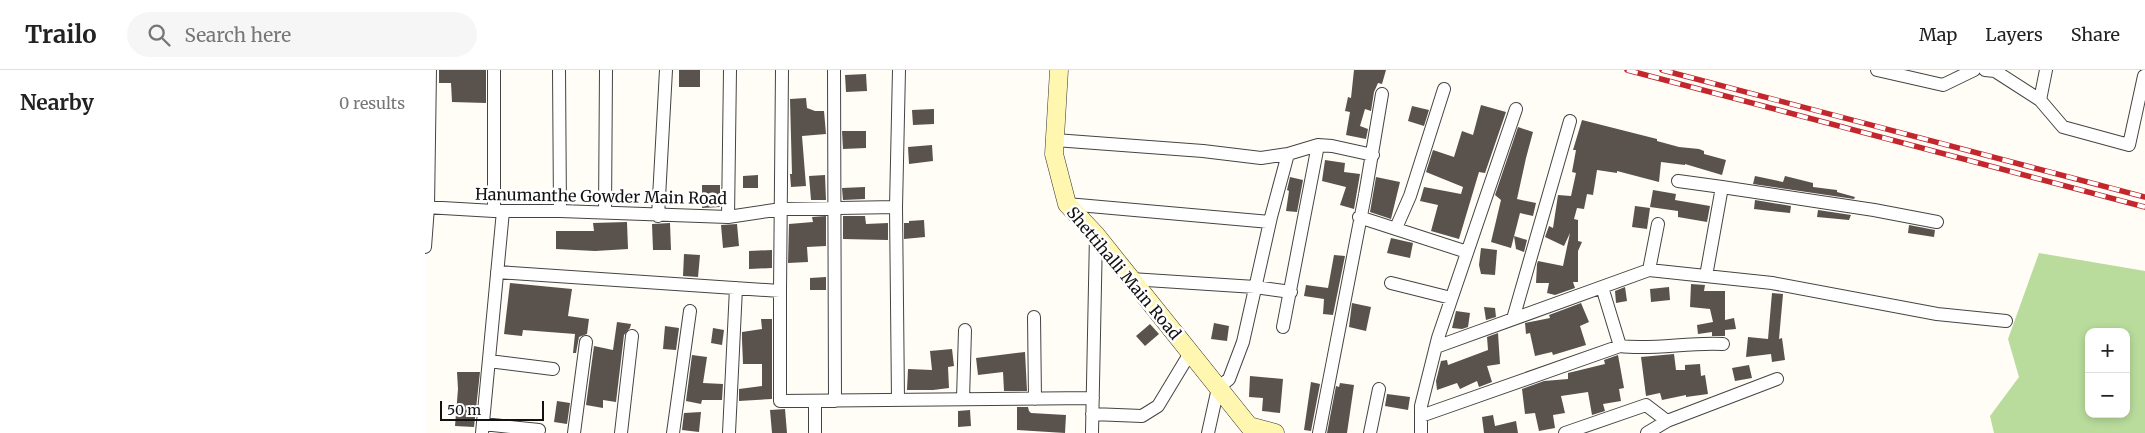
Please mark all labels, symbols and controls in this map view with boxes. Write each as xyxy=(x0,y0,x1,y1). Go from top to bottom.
search box xyxy=(127,12,477,57)
text: Trailo xyxy=(25,19,97,50)
icon: search xyxy=(145,21,173,49)
text: Search here xyxy=(185,23,291,47)
text: Map xyxy=(1919,23,1957,46)
text: Layers xyxy=(1985,23,2043,46)
text: Share xyxy=(2071,23,2120,46)
text: Nearby xyxy=(20,89,94,116)
text: 0 results xyxy=(339,93,405,113)
street label: Hanumanthe Gowder Main Road xyxy=(475,184,727,208)
street label: Shettihalli Main Road xyxy=(1063,203,1186,344)
map controls xyxy=(2085,328,2130,418)
button: + xyxy=(2085,328,2130,373)
button: − xyxy=(2085,373,2130,418)
scale bar xyxy=(440,398,544,421)
text: 50 m xyxy=(447,401,481,419)

